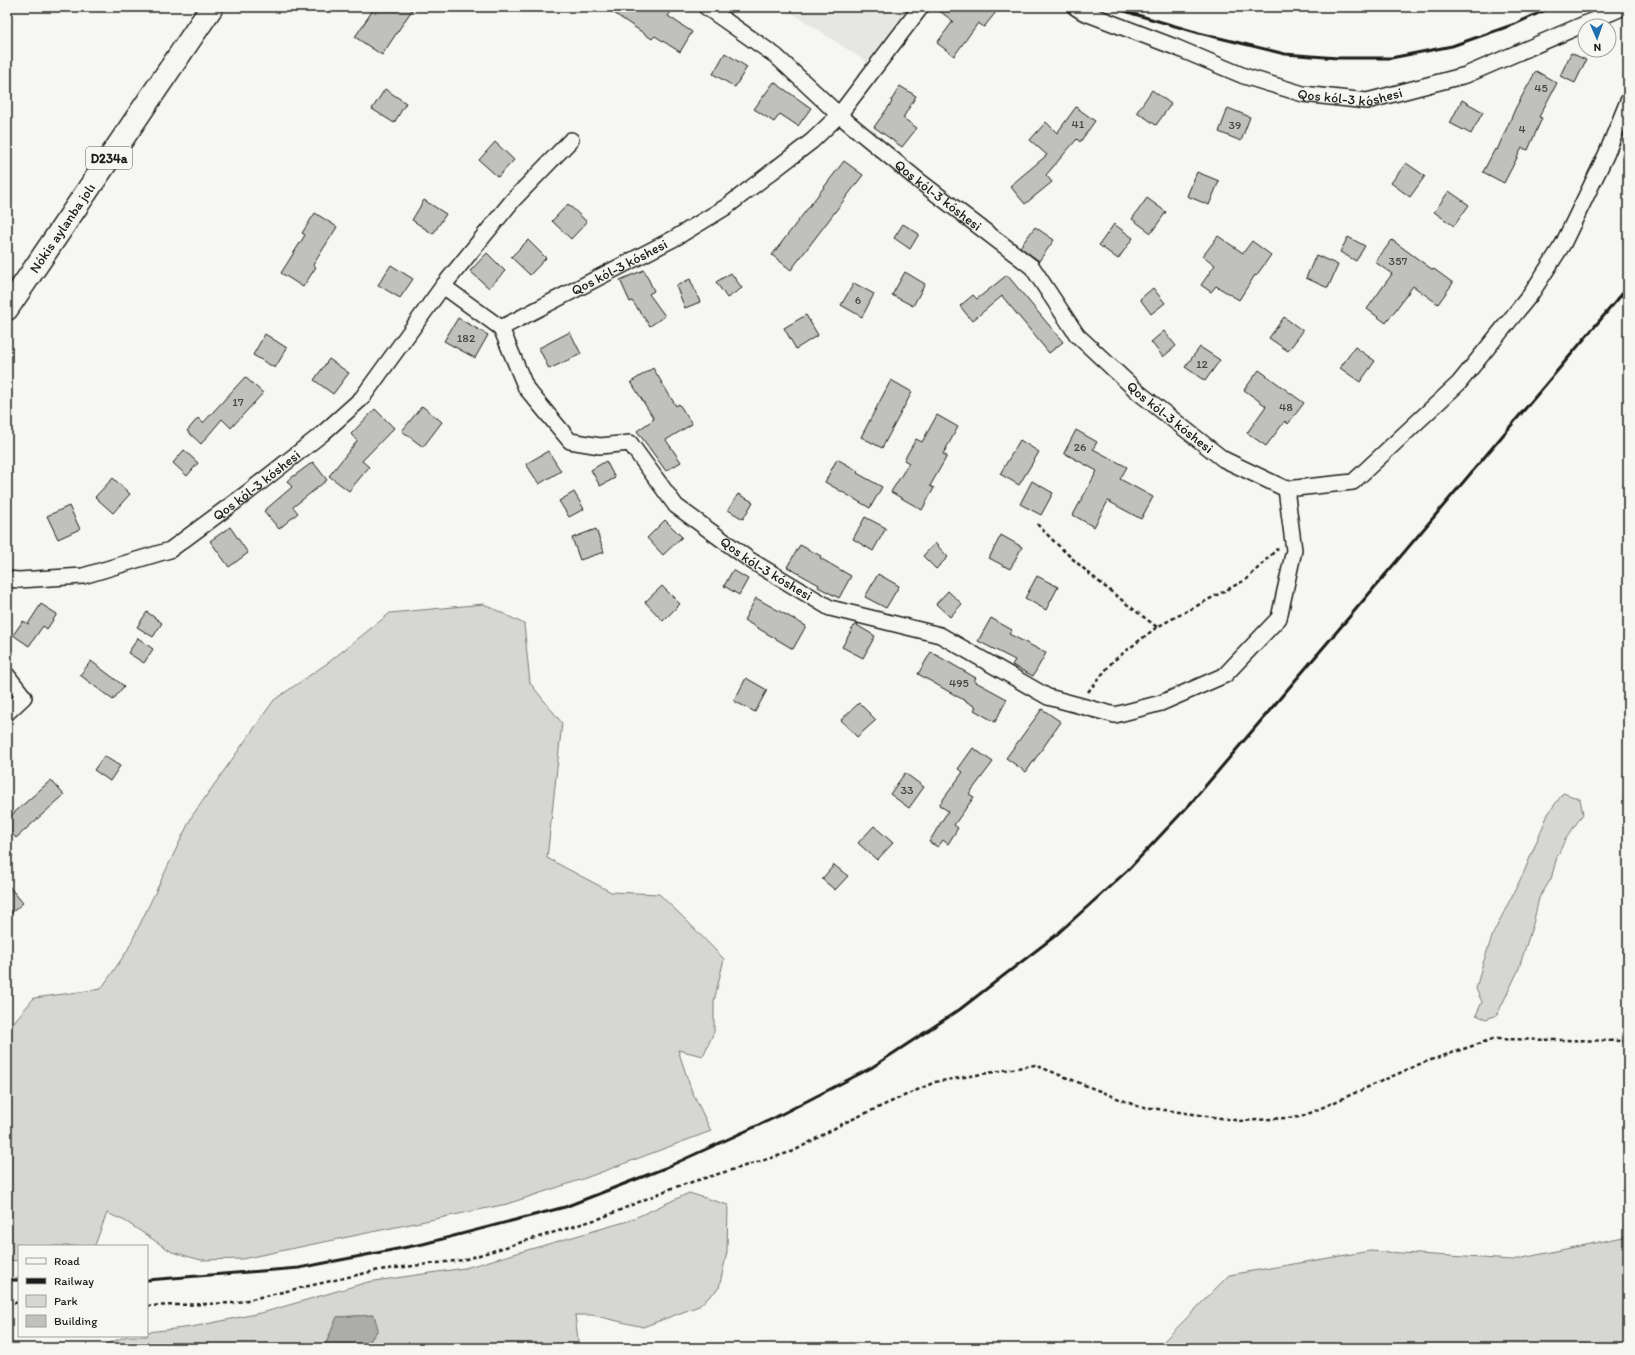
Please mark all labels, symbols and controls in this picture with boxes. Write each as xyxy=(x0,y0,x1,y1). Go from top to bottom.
north arrow xyxy=(1577,18,1617,58)
text: N xyxy=(1593,41,1601,54)
house number: 45 xyxy=(1534,81,1548,95)
street label: Qos kól-3 kóshesi xyxy=(1295,84,1404,110)
house number: 41 xyxy=(1072,117,1085,131)
house number: 39 xyxy=(1229,118,1241,132)
house number: 4 xyxy=(1518,122,1526,136)
road number: D234a xyxy=(86,147,132,169)
street label: Qos kól-3 kóshesi xyxy=(891,156,985,234)
street label: Nókis aylanba jolı xyxy=(26,180,99,276)
street label: Qos kól-3 kóshesi xyxy=(568,235,670,299)
house number: 357 xyxy=(1389,254,1407,268)
house number: 6 xyxy=(855,293,861,307)
house number: 182 xyxy=(457,331,476,345)
house number: 12 xyxy=(1196,357,1209,371)
street label: Qos kól-3 kóshesi xyxy=(1123,377,1217,457)
house number: 17 xyxy=(232,395,244,409)
house number: 48 xyxy=(1279,400,1293,414)
house number: 26 xyxy=(1074,440,1086,454)
street label: Qos kól-3 kóshesi xyxy=(209,446,303,524)
street label: Qos kól-3 kóshesi xyxy=(717,533,816,604)
house number: 495 xyxy=(949,676,969,690)
house number: 33 xyxy=(900,783,914,797)
legend xyxy=(18,1245,148,1337)
text: Road xyxy=(54,1254,80,1268)
text: Railway xyxy=(54,1274,94,1288)
text: Park xyxy=(54,1294,78,1308)
text: Building xyxy=(54,1314,98,1328)

